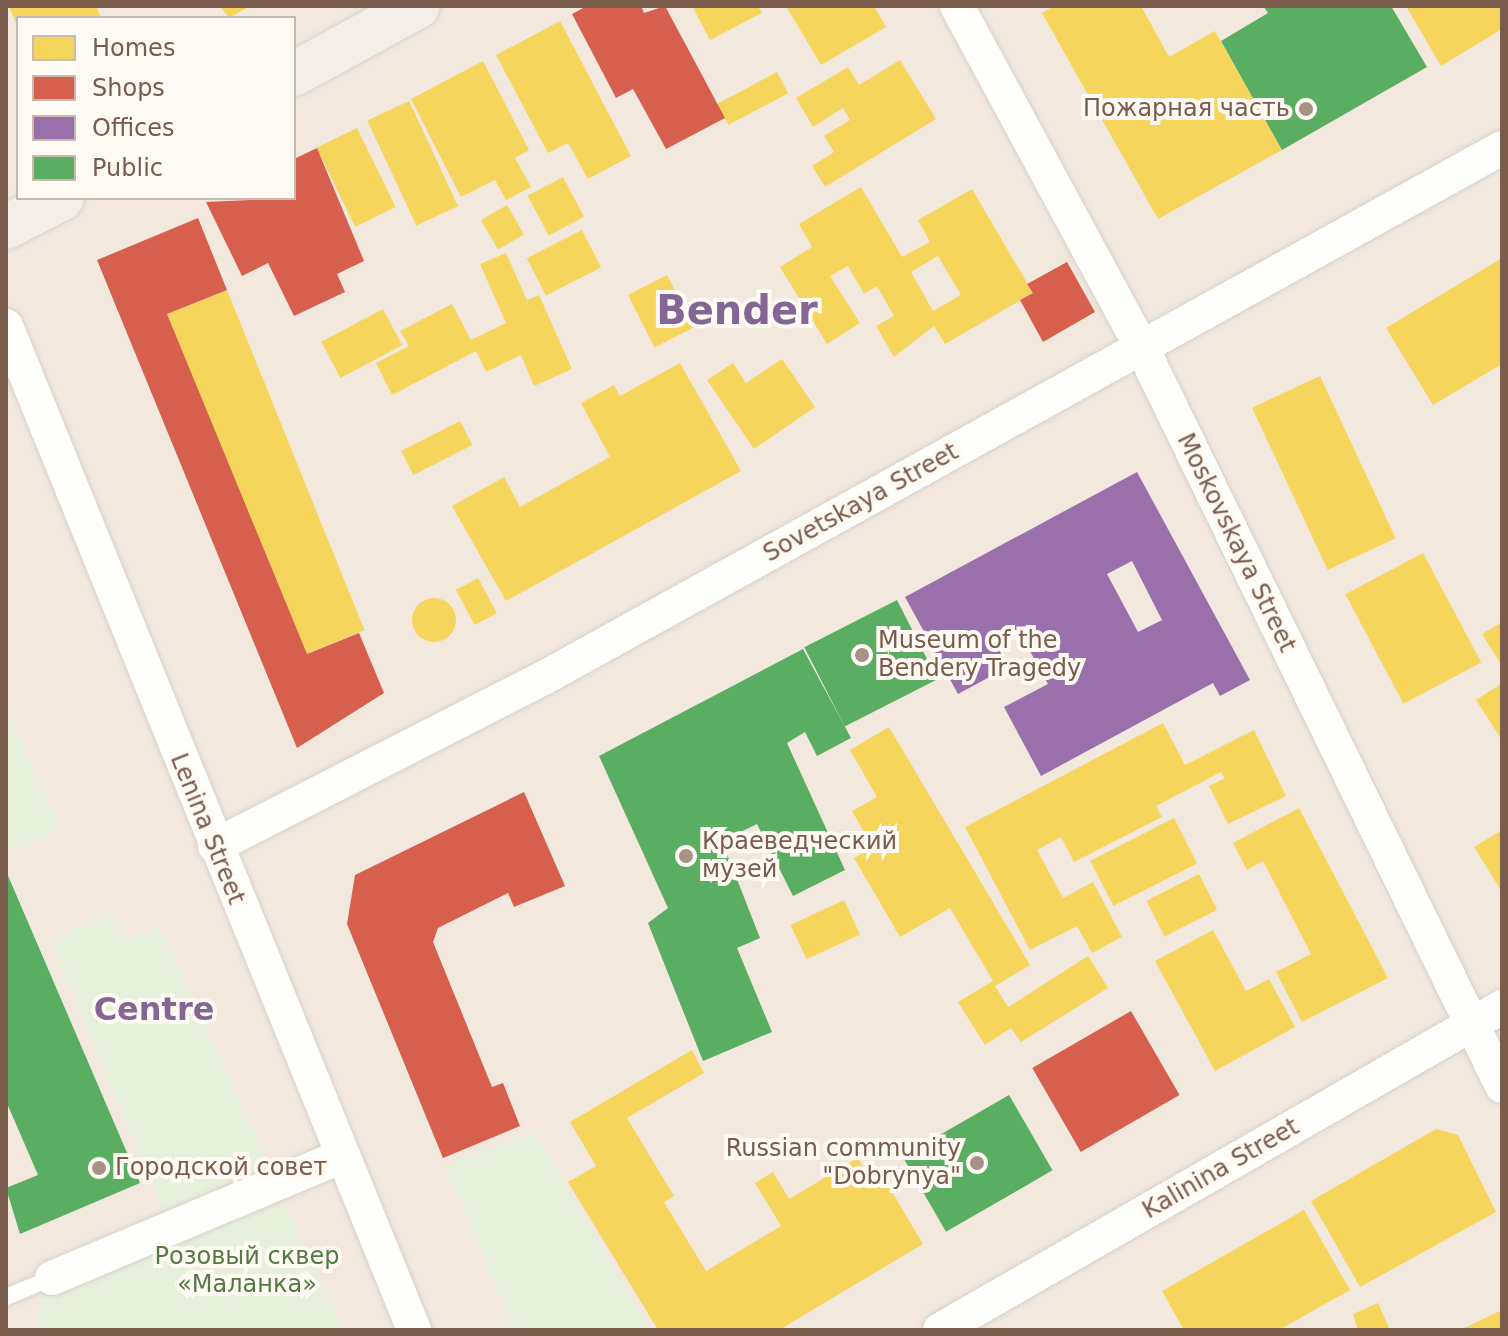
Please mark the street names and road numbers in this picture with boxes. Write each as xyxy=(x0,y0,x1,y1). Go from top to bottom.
street label: Moskovskaya Street xyxy=(1170,429,1302,657)
street label: Sovetskaya Street xyxy=(758,437,964,569)
street label: Lenina Street xyxy=(164,749,250,909)
street label: Kalinina Street xyxy=(1138,1113,1304,1225)

